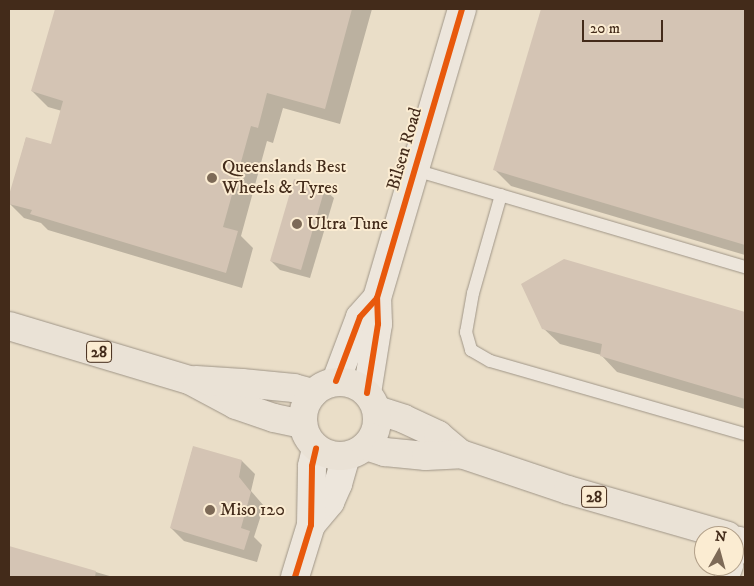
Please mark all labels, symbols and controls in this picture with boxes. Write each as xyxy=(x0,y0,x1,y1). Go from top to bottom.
scale bar xyxy=(584,10,665,42)
text: 20 m xyxy=(590,19,620,38)
street label: Bilsen Road xyxy=(383,105,427,193)
place label: Queenslands Best Wheels & Tyres xyxy=(222,157,346,200)
marker: Queenslands Best Wheels & Tyres xyxy=(206,172,218,184)
place label: Ultra Tune xyxy=(307,213,388,235)
marker: Ultra Tune xyxy=(291,218,303,230)
road number: 28 xyxy=(85,338,113,366)
road number: 28 xyxy=(580,484,608,511)
place label: Miso 120 xyxy=(220,499,285,521)
marker: Miso 120 xyxy=(204,504,216,516)
north arrow xyxy=(694,526,744,576)
text: N xyxy=(714,527,728,547)

